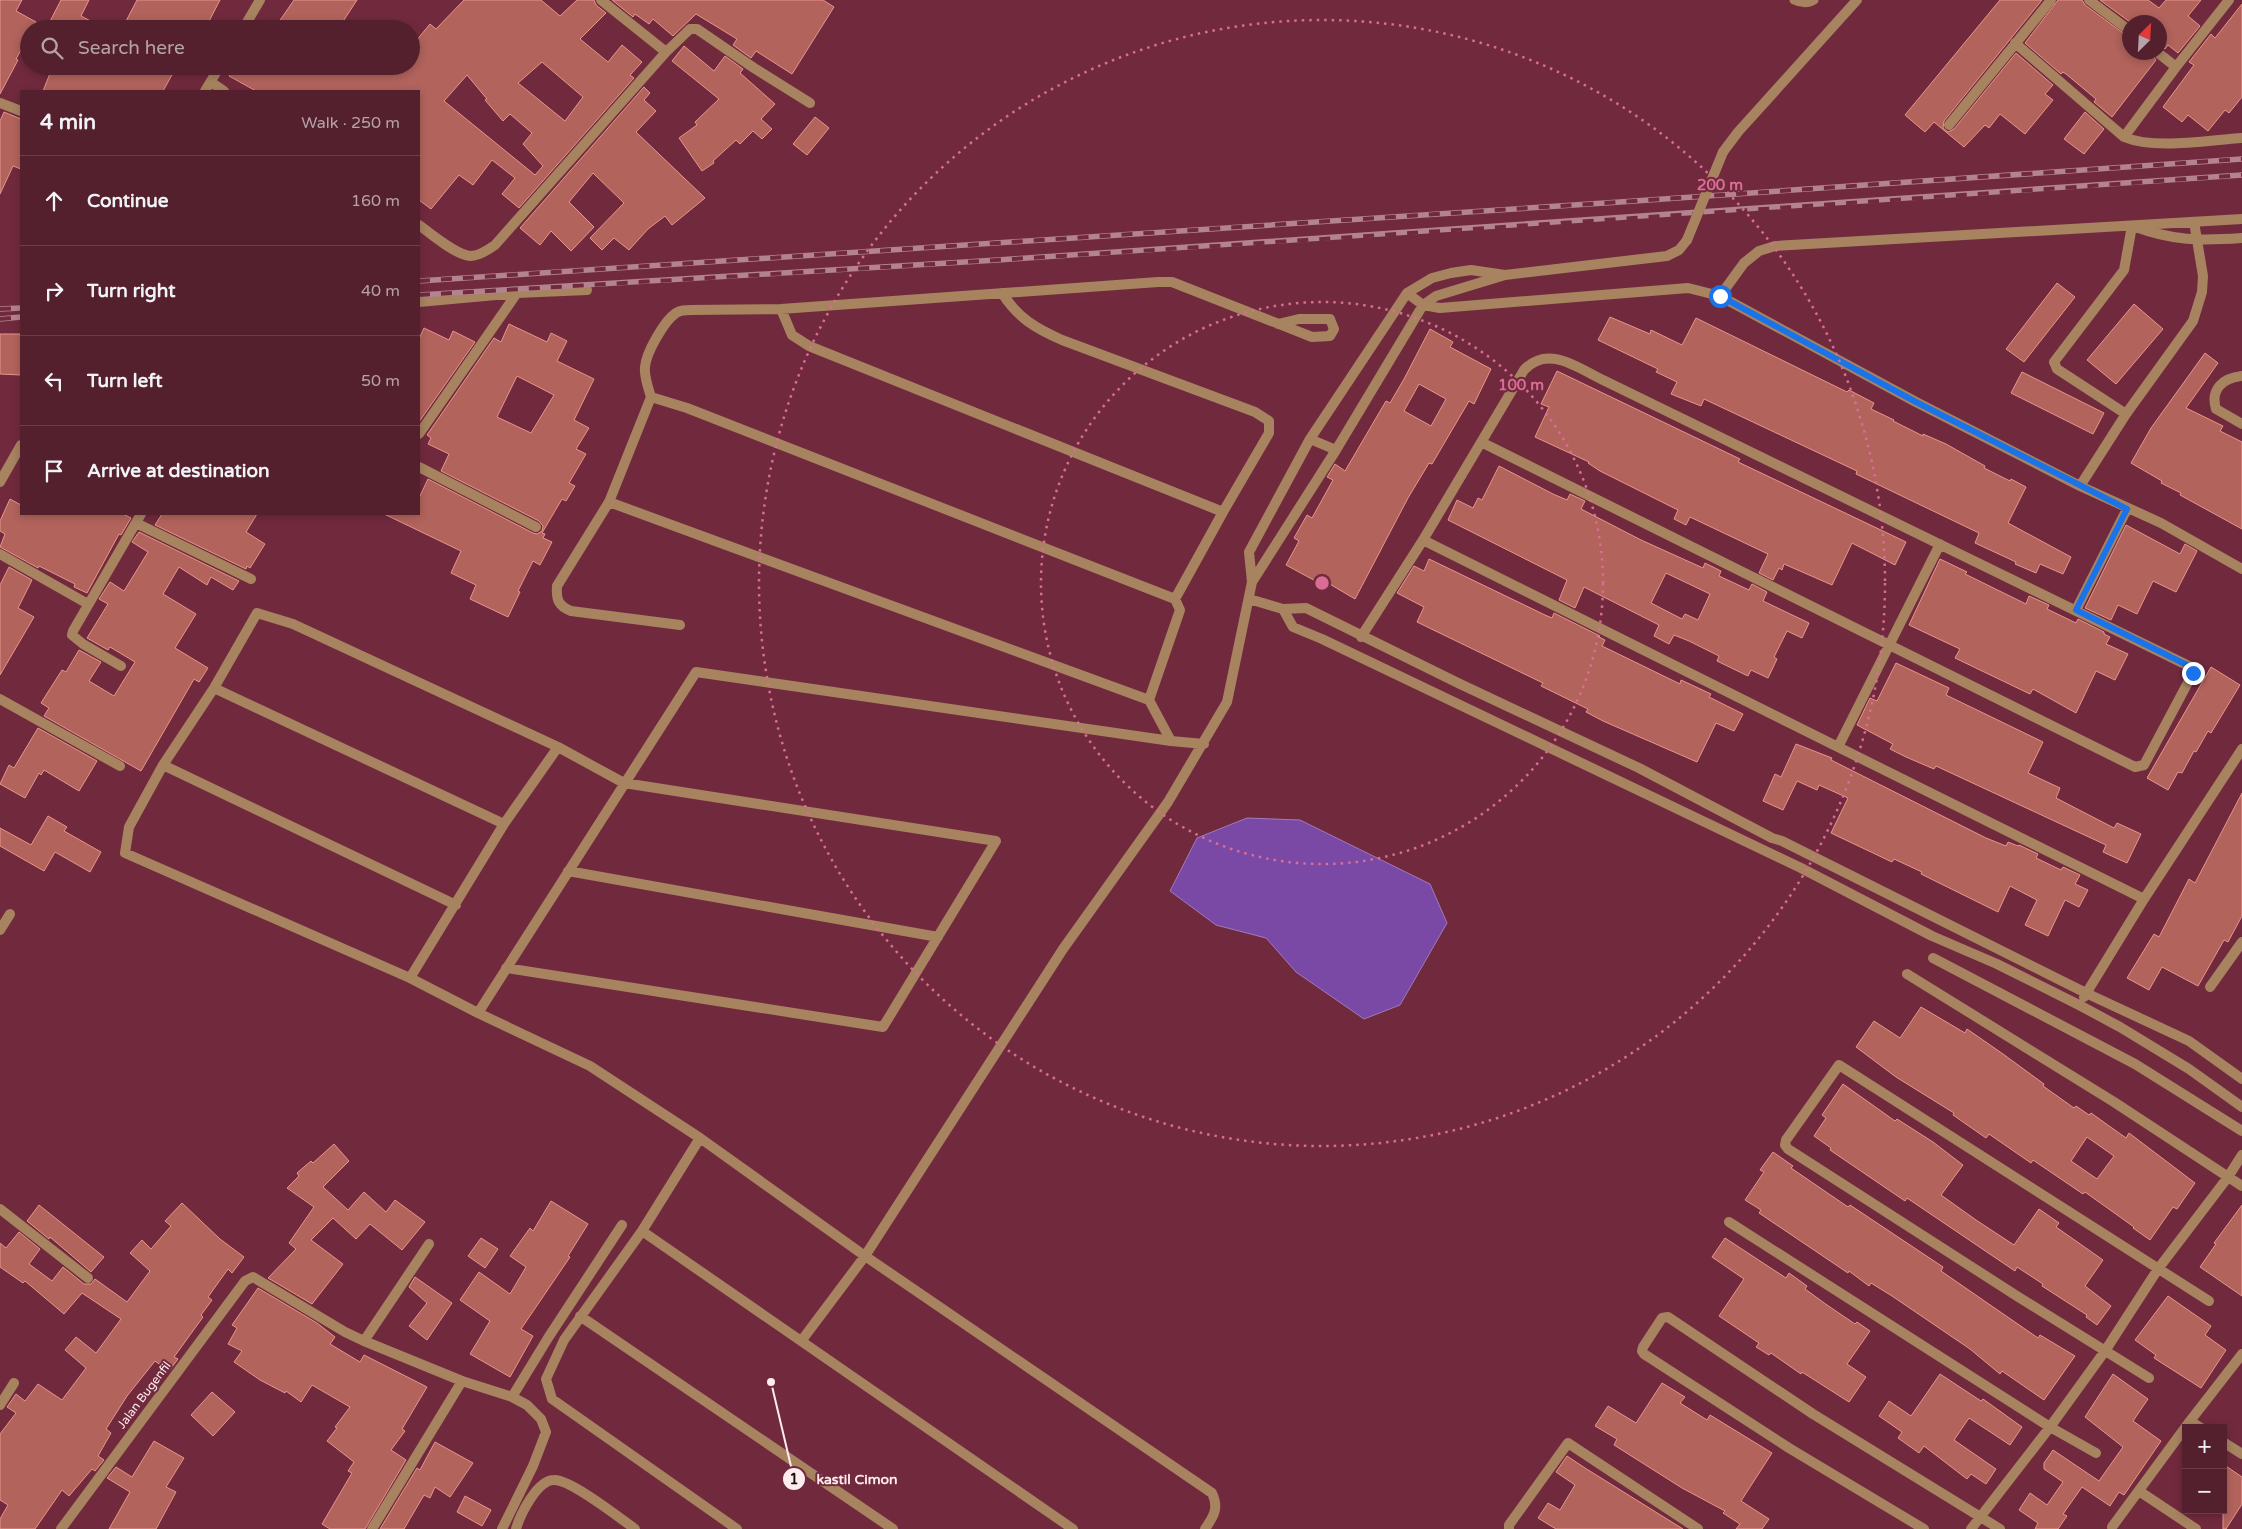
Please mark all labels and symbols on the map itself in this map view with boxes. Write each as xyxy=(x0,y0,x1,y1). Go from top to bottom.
north arrow xyxy=(2122,15,2167,60)
text: 200 m xyxy=(1697,176,1743,194)
route start xyxy=(1709,285,1732,308)
text: 100 m xyxy=(1498,376,1544,394)
centre of rings xyxy=(1313,574,1331,592)
route end xyxy=(2182,662,2205,685)
street label: Jalan Bugenfil xyxy=(114,1359,174,1431)
callout: kastil Cimon xyxy=(781,1464,907,1493)
text: 1 xyxy=(789,1470,799,1488)
text: kastil Cimon xyxy=(816,1471,898,1488)

